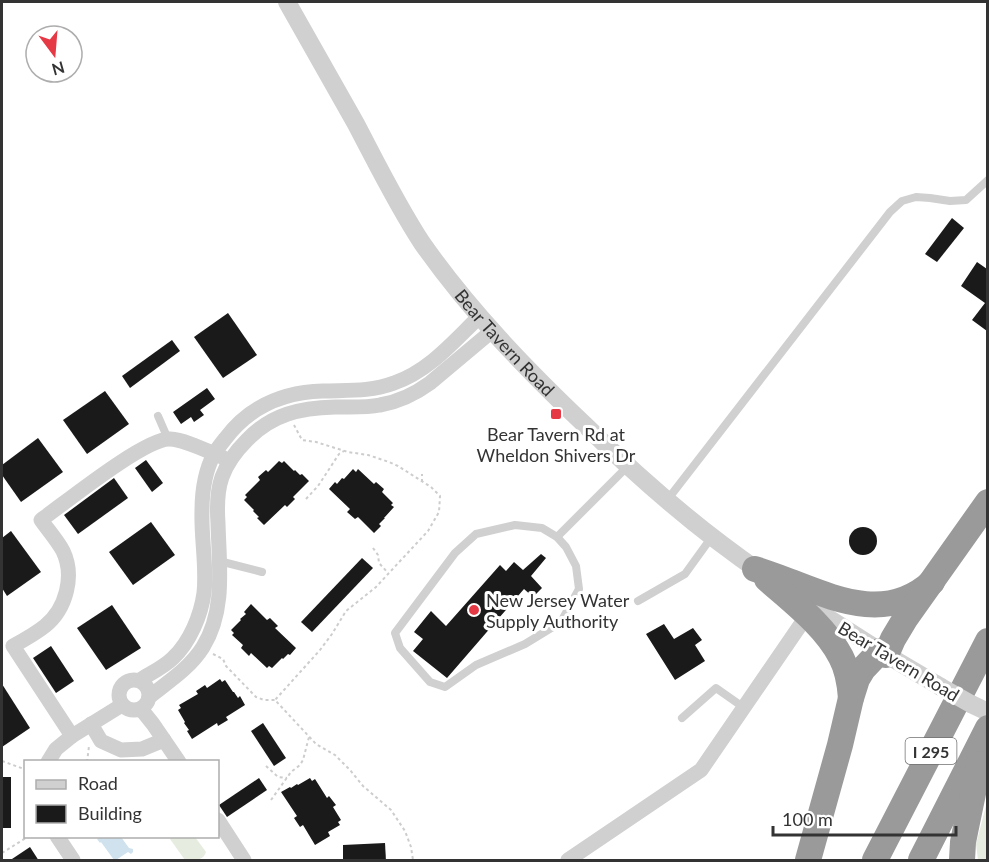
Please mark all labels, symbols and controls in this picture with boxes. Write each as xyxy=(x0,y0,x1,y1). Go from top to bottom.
north arrow xyxy=(24,24,84,84)
text: N xyxy=(50,58,67,80)
street label: Bear Tavern Road xyxy=(450,285,559,401)
marker: Bear Tavern Rd at Wheldon Shivers Dr xyxy=(549,407,563,421)
place label: Bear Tavern Rd at Wheldon Shivers Dr xyxy=(477,423,636,466)
place label: New Jersey Water Supply Authority xyxy=(486,589,630,632)
marker: New Jersey Water Supply Authority xyxy=(467,603,481,617)
street label: Bear Tavern Road xyxy=(835,616,963,706)
road number: I 295 xyxy=(906,738,956,764)
legend xyxy=(24,760,219,838)
text: Road xyxy=(78,772,118,794)
scale bar xyxy=(773,799,956,837)
text: Building xyxy=(78,802,142,824)
text: 100 m xyxy=(782,808,833,830)

